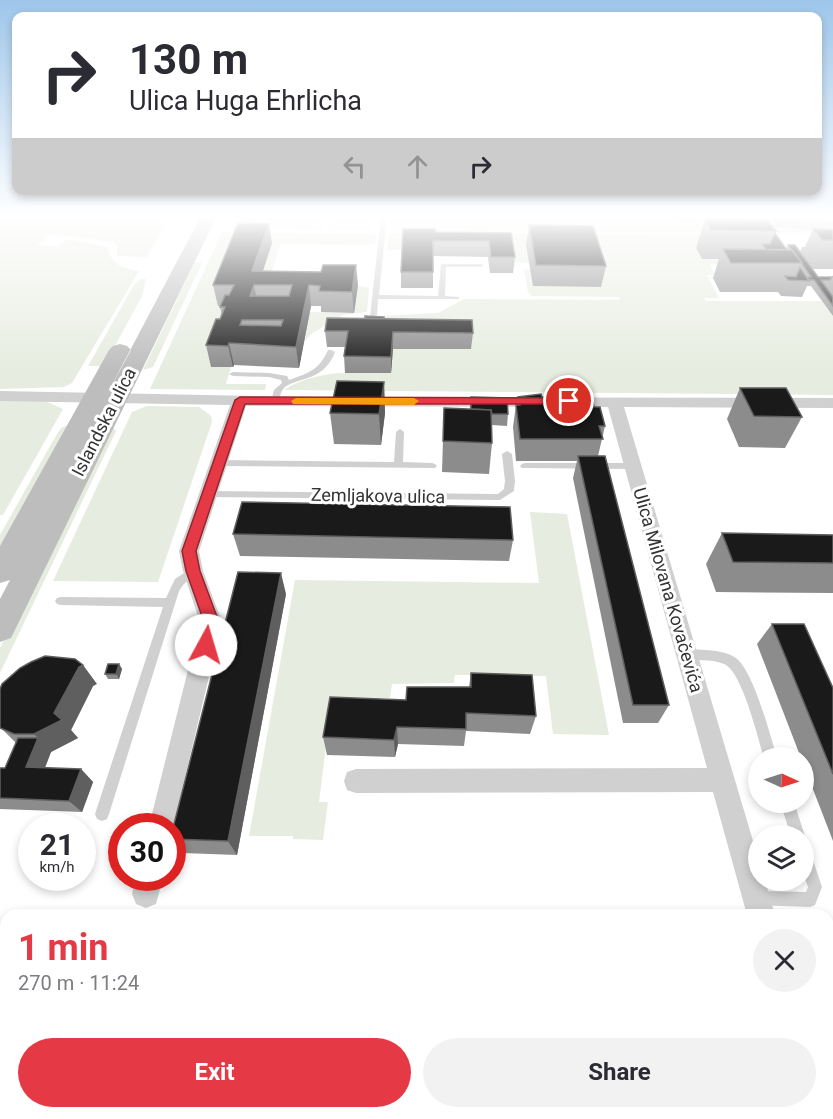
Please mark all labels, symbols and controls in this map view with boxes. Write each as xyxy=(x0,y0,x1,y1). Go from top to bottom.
text: 130 m xyxy=(129,35,248,84)
icon: right xyxy=(30,36,108,114)
text: Ulica Huga Ehrlicha xyxy=(129,85,362,117)
icon: left xyxy=(338,150,371,183)
icon: ahead xyxy=(401,150,434,183)
icon: right xyxy=(464,150,497,183)
street label: Islandska ulica xyxy=(67,364,140,480)
pin xyxy=(543,375,594,426)
icon: arrive xyxy=(552,384,585,417)
street label: Zemljakova ulica xyxy=(311,484,445,507)
street label: Ulica Milovana Kovačevića xyxy=(629,485,708,695)
position arrow xyxy=(174,613,238,677)
north arrow xyxy=(748,747,814,813)
map controls xyxy=(748,747,814,891)
speed limit sign: 30 xyxy=(108,813,186,891)
button: layers xyxy=(748,825,814,891)
text: 21 xyxy=(40,827,74,862)
text: km/h xyxy=(39,858,75,876)
text: 1 min xyxy=(18,927,109,969)
button: close xyxy=(753,929,816,992)
text: 270 m · 11:24 xyxy=(18,971,139,995)
button: Exit xyxy=(18,1038,411,1107)
button: Share xyxy=(423,1038,816,1107)

